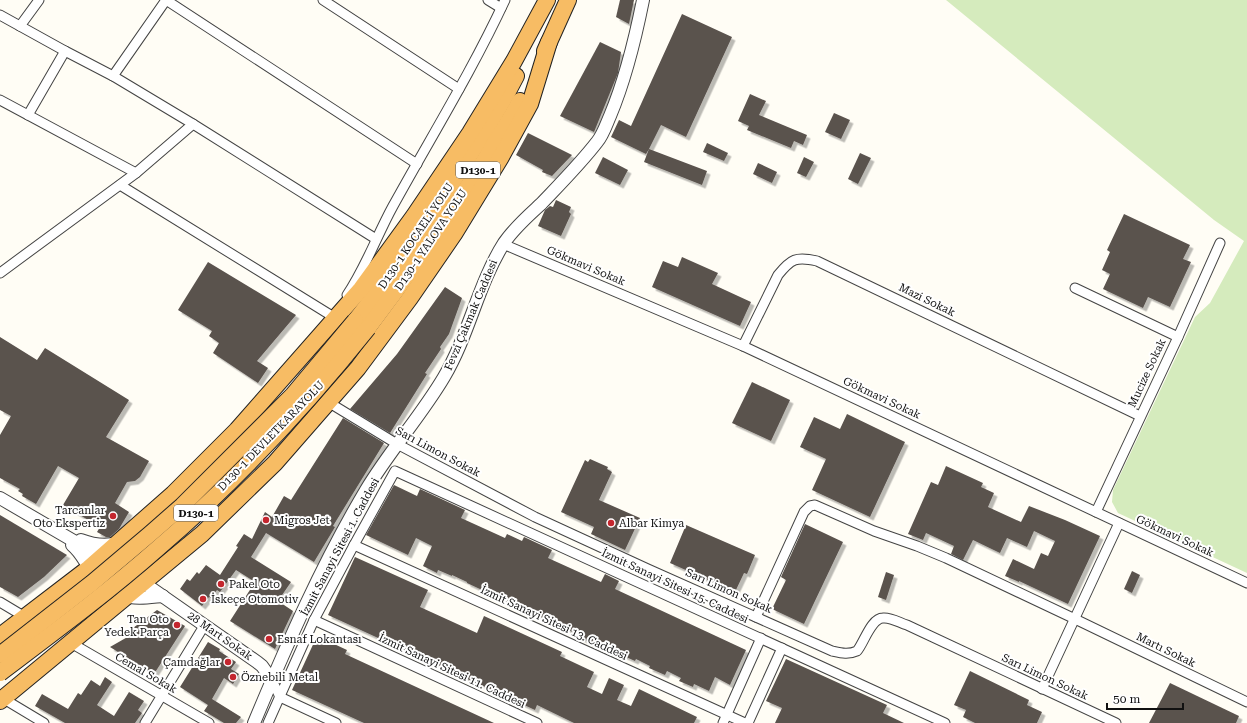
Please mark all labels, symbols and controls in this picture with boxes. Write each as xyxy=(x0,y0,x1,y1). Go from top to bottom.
road number: D130-1 xyxy=(456,162,500,178)
street label: D130-1 KOCAELİ YOLU xyxy=(375,180,456,291)
street label: D130-1 YALOVA YOLU xyxy=(392,187,470,293)
street label: Gökmavi Sokak xyxy=(545,244,627,288)
street label: Fevzi Çakmak Caddesi xyxy=(442,257,500,372)
street label: Mazi Sokak xyxy=(897,281,957,319)
street label: Mucize Sokak xyxy=(1125,337,1169,409)
street label: Gökmavi Sokak xyxy=(841,374,923,422)
street label: D130-1 DEVLETKARAYOLU xyxy=(215,378,327,493)
street label: Sarı Limon Sokak xyxy=(393,424,483,480)
street label: İzmit Sanayi Sitesi 1. Caddesi xyxy=(297,475,382,618)
place label: Tarcanlar Oto Ekspertiz xyxy=(33,504,105,530)
road number: D130-1 xyxy=(174,505,218,521)
marker: Tarcanlar Oto Ekspertiz xyxy=(108,511,118,521)
street label: Gökmavi Sokak xyxy=(1134,512,1216,560)
place label: Migros Jet xyxy=(274,514,330,527)
marker: Migros Jet xyxy=(261,515,271,525)
place label: Albar Kimya xyxy=(619,517,684,530)
marker: Albar Kimya xyxy=(606,518,616,528)
street label: İzmit Sanayi Sitesi 15. Caddesi xyxy=(599,545,751,626)
street label: Sarı Limon Sokak xyxy=(683,566,775,616)
place label: Pakel Oto xyxy=(229,578,280,591)
marker: Pakel Oto xyxy=(216,579,226,589)
street label: İzmit Sanayi Sitesi 13. Caddesi xyxy=(478,582,630,663)
place label: İskeçe Otomotiv xyxy=(211,592,299,606)
marker: İskeçe Otomotiv xyxy=(198,594,208,604)
street label: 28 Mart Sokak xyxy=(185,609,255,663)
place label: Tan Oto Yedek Parça xyxy=(104,613,169,639)
marker: Tan Oto Yedek Parça xyxy=(172,620,182,630)
street label: İzmit Sanayi Sitesi 11. Caddesi xyxy=(376,630,528,711)
street label: Martı Sokak xyxy=(1134,630,1198,670)
place label: Esnaf Lokantası xyxy=(277,633,362,646)
marker: Esnaf Lokantası xyxy=(264,634,274,644)
street label: Cemal Sokak xyxy=(113,650,179,696)
street label: Sarı Limon Sokak xyxy=(1000,651,1090,703)
place label: Çamdağlar xyxy=(163,656,220,669)
marker: Çamdağlar xyxy=(223,657,233,667)
place label: Öznebili Metal xyxy=(241,670,319,684)
marker: Öznebili Metal xyxy=(228,672,238,682)
scale bar xyxy=(1107,685,1183,711)
text: 50 m xyxy=(1113,692,1140,706)

